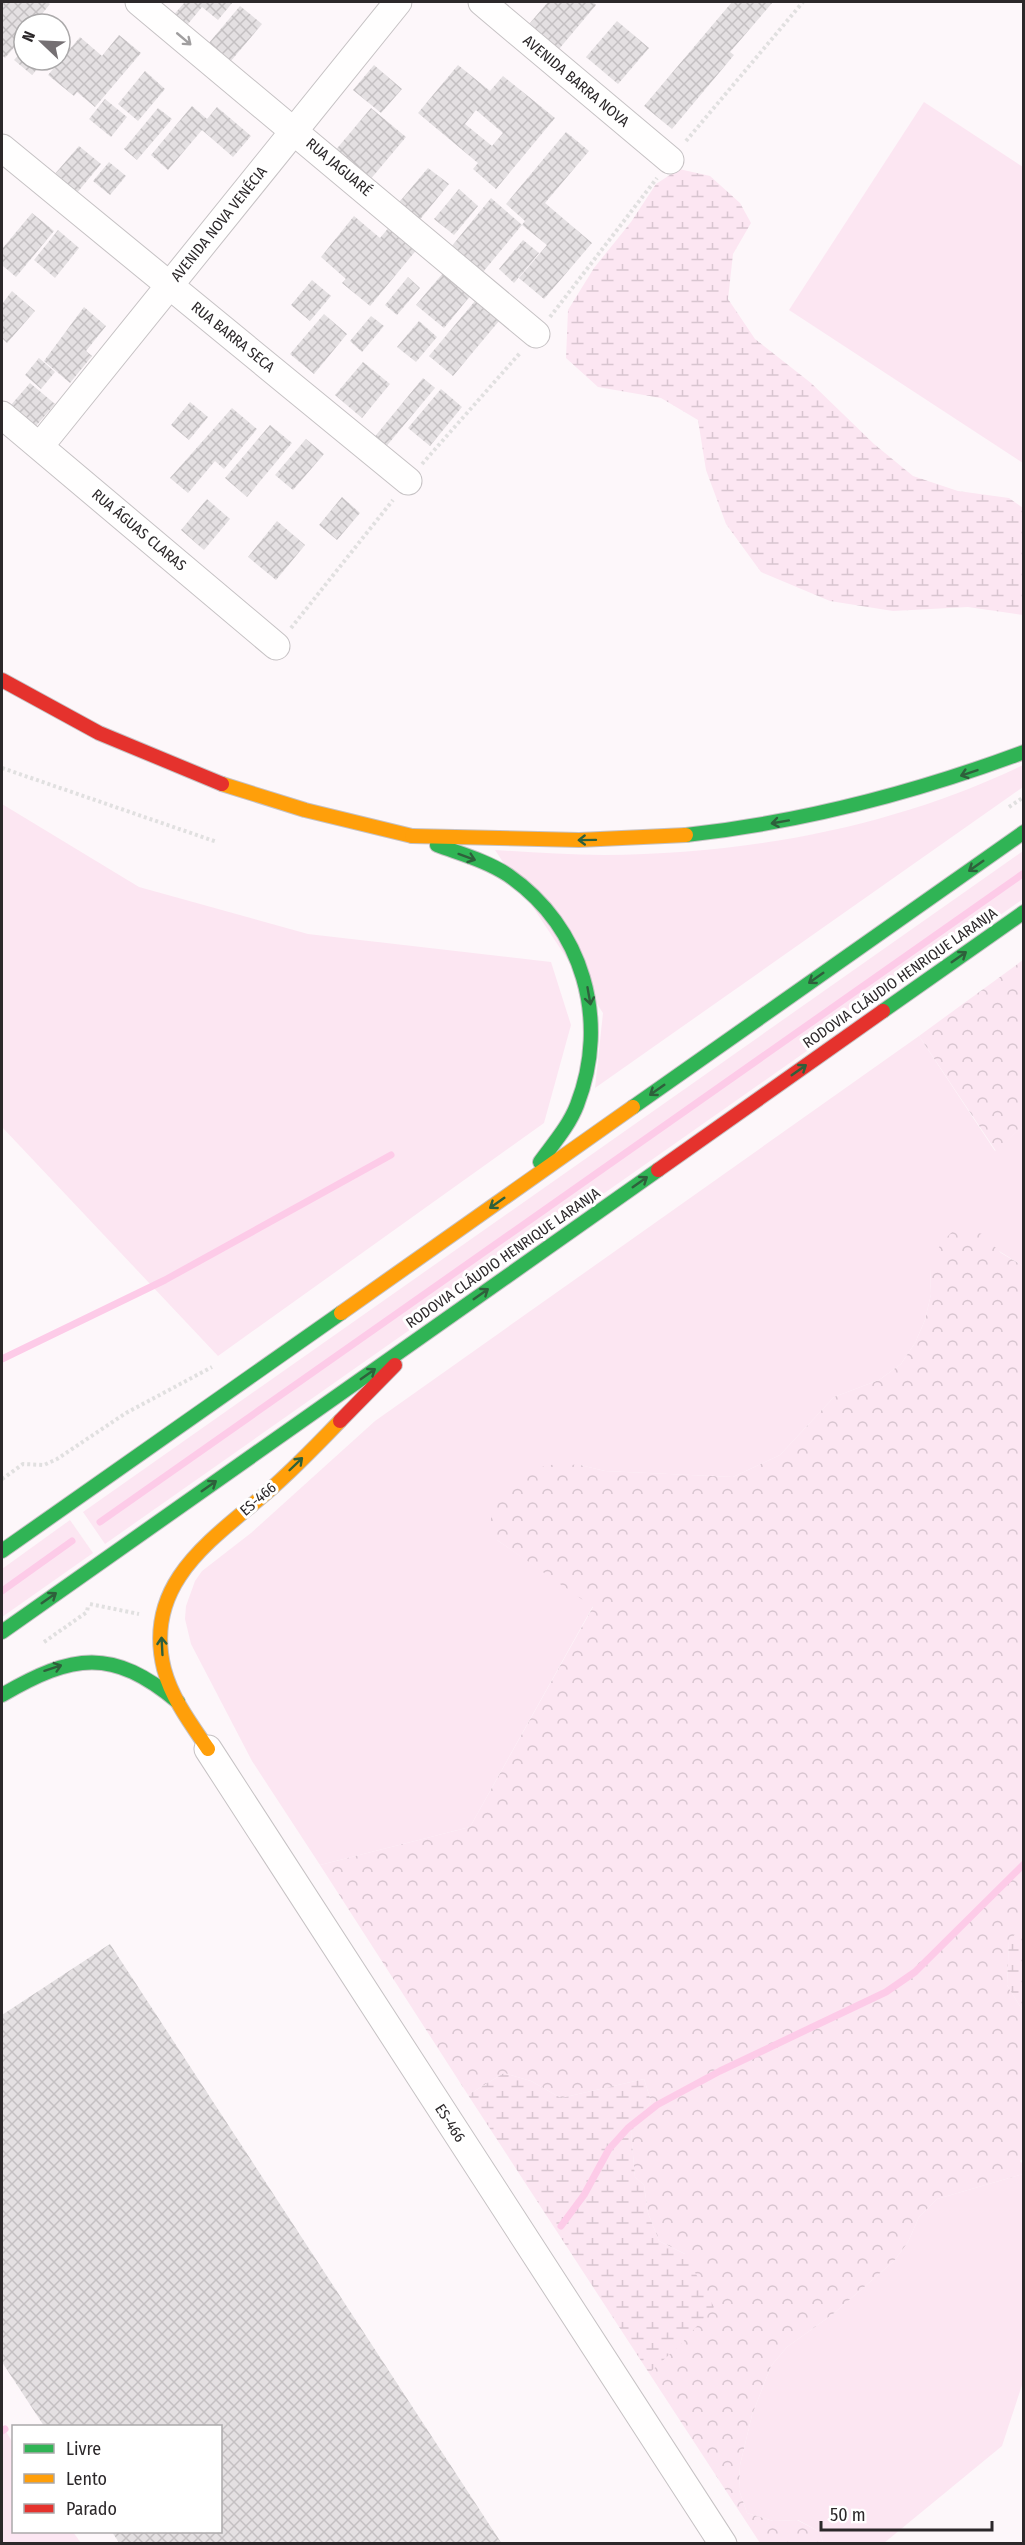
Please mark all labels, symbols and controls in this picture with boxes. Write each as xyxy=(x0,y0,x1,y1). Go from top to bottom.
north arrow xyxy=(12,12,72,72)
text: N xyxy=(18,28,39,44)
street label: AVENIDA BARRA NOVA xyxy=(519,31,633,131)
one-way arrow xyxy=(176,32,192,45)
street label: RUA JAGUARÉ xyxy=(302,134,376,200)
street label: AVENIDA NOVA VENÉCIA xyxy=(167,163,271,285)
street label: RUA BARRA SECA xyxy=(188,298,278,376)
street label: RUA ÁGUAS CLARAS xyxy=(88,485,190,575)
one-way arrow xyxy=(960,768,979,779)
one-way arrow xyxy=(771,817,791,828)
one-way arrow xyxy=(577,834,597,846)
one-way arrow xyxy=(457,852,476,863)
one-way arrow xyxy=(968,860,984,872)
street label: RODOVIA CLÁUDIO HENRIQUE LARANJA xyxy=(800,904,1001,1052)
one-way arrow xyxy=(950,951,966,963)
one-way arrow xyxy=(809,972,825,984)
one-way arrow xyxy=(584,986,595,1005)
one-way arrow xyxy=(791,1064,807,1076)
one-way arrow xyxy=(649,1084,665,1096)
one-way arrow xyxy=(631,1176,648,1188)
street label: RODOVIA CLÁUDIO HENRIQUE LARANJA xyxy=(403,1184,604,1332)
one-way arrow xyxy=(490,1197,506,1209)
one-way arrow xyxy=(472,1288,488,1300)
one-way arrow xyxy=(359,1368,376,1380)
one-way arrow xyxy=(289,1457,304,1472)
street label: ES-466 xyxy=(236,1478,280,1520)
one-way arrow xyxy=(200,1480,216,1492)
one-way arrow xyxy=(41,1592,57,1604)
one-way arrow xyxy=(156,1637,167,1657)
one-way arrow xyxy=(43,1662,62,1673)
street label: ES-466 xyxy=(431,2101,469,2145)
legend xyxy=(12,2425,222,2533)
text: Livre xyxy=(66,2438,101,2460)
text: Lento xyxy=(66,2468,107,2490)
scale bar xyxy=(821,2494,992,2532)
text: Parado xyxy=(66,2498,117,2520)
text: 50 m xyxy=(830,2504,866,2526)

